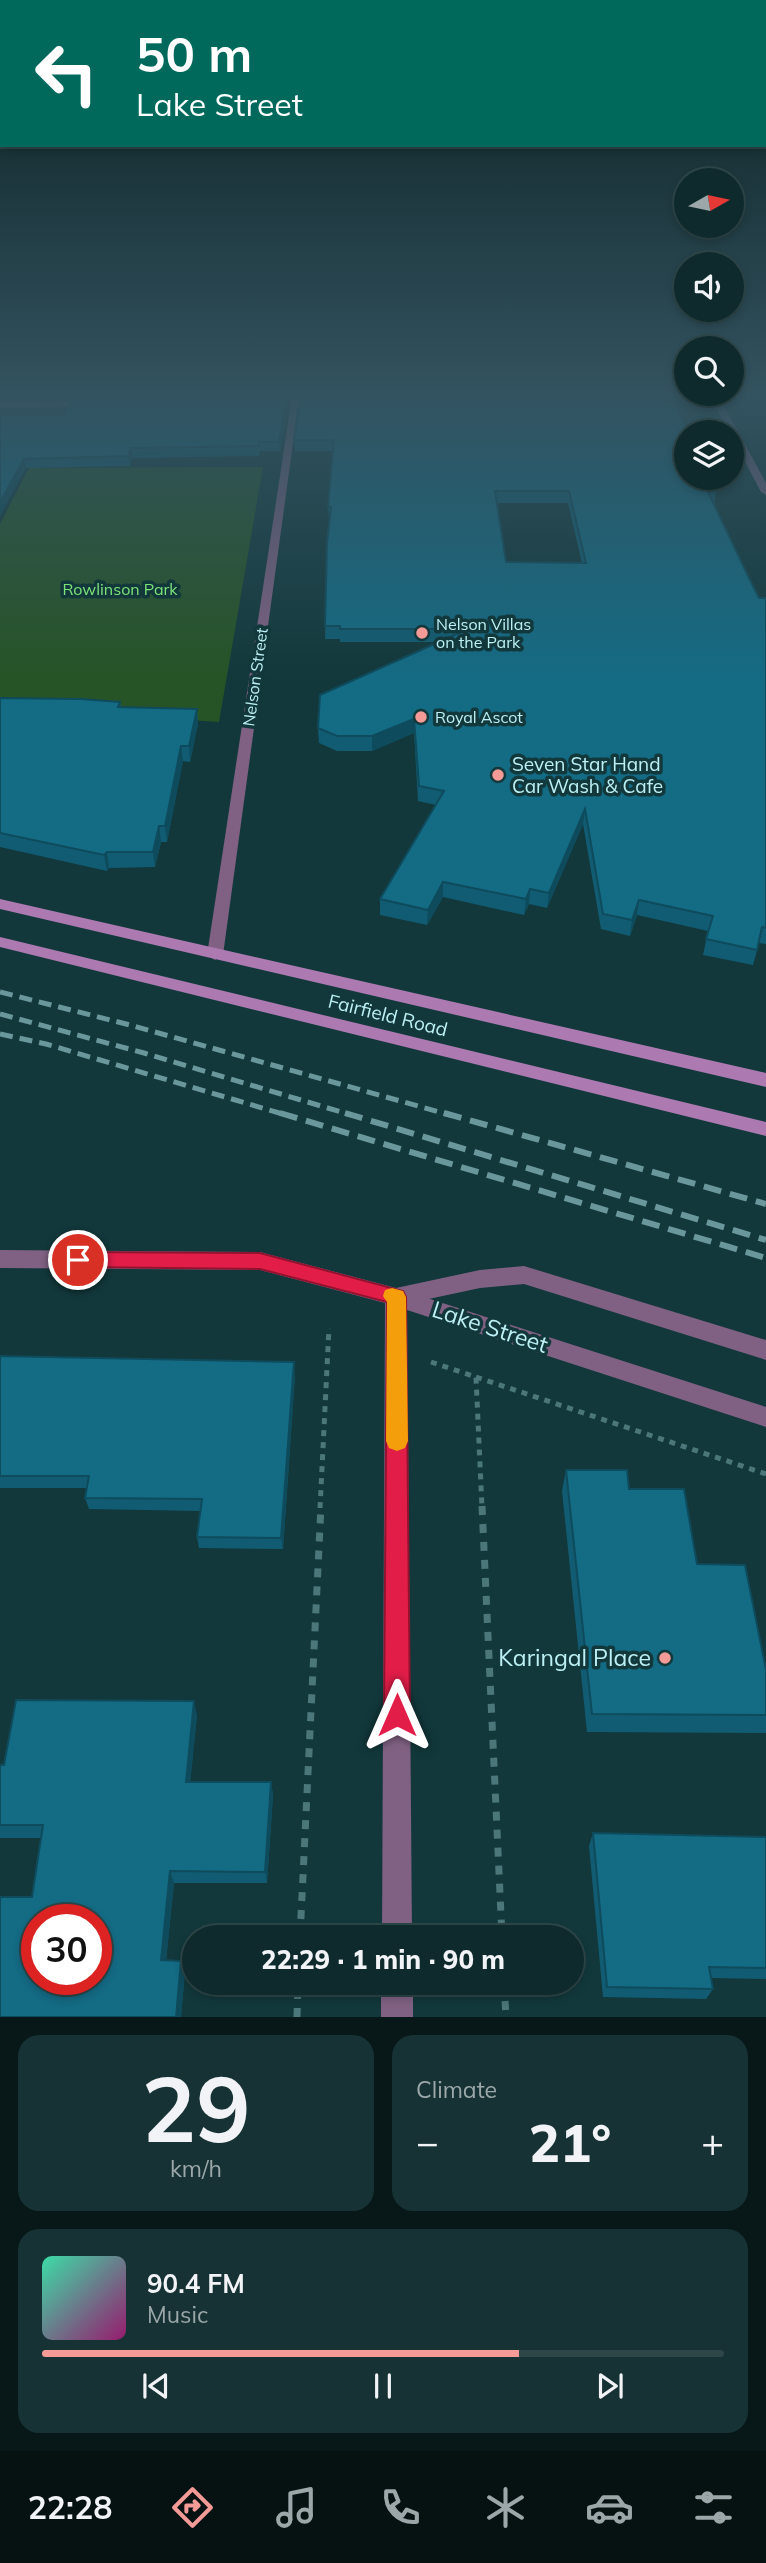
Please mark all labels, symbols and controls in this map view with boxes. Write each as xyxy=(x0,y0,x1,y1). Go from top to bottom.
text: 50 m xyxy=(136,23,252,84)
icon: left xyxy=(21,28,112,119)
text: Lake Street xyxy=(136,84,303,124)
north arrow xyxy=(674,168,744,238)
map controls xyxy=(674,168,744,490)
button: sound xyxy=(674,252,744,322)
button: search xyxy=(674,336,744,406)
button: layers xyxy=(674,420,744,490)
park label: Rowlinson Park xyxy=(62,579,178,599)
place label: Nelson Villas on the Park xyxy=(436,614,531,652)
marker: Nelson Villas on the Park xyxy=(414,625,430,641)
street label: Nelson Street xyxy=(238,626,272,728)
place label: Royal Ascot xyxy=(435,707,523,727)
marker: Royal Ascot xyxy=(413,709,429,725)
place label: Seven Star Hand Car Wash & Cafe xyxy=(512,752,663,798)
marker: Seven Star Hand Car Wash & Cafe xyxy=(490,767,506,783)
street label: Fairfield Road xyxy=(326,989,450,1041)
pin xyxy=(48,1230,108,1290)
icon: arrive xyxy=(59,1241,97,1279)
street label: Lake Street xyxy=(429,1294,552,1359)
place label: Karingal Place xyxy=(498,1643,651,1672)
marker: Karingal Place xyxy=(657,1650,673,1666)
position arrow xyxy=(360,1678,434,1752)
speed limit sign: 30 xyxy=(21,1904,112,1995)
text: 22:29 · 1 min · 90 m xyxy=(261,1943,505,1976)
text: 29 xyxy=(141,2051,251,2165)
text: Climate xyxy=(416,2075,497,2104)
text: 21° xyxy=(529,2110,611,2175)
text: − xyxy=(416,2118,439,2166)
text: + xyxy=(701,2118,724,2166)
text: km/h xyxy=(170,2154,222,2183)
text: 90.4 FM xyxy=(147,2267,245,2300)
text: Music xyxy=(147,2300,208,2329)
icon: previous xyxy=(137,2367,175,2405)
icon: pause xyxy=(364,2367,402,2405)
icon: next xyxy=(591,2367,629,2405)
icon: directions xyxy=(168,2483,217,2532)
icon: music xyxy=(272,2483,321,2532)
icon: phone xyxy=(376,2483,425,2532)
icon: climate xyxy=(481,2483,530,2532)
icon: car xyxy=(585,2483,634,2532)
icon: filters xyxy=(689,2483,738,2532)
text: 22:28 xyxy=(28,2487,112,2527)

